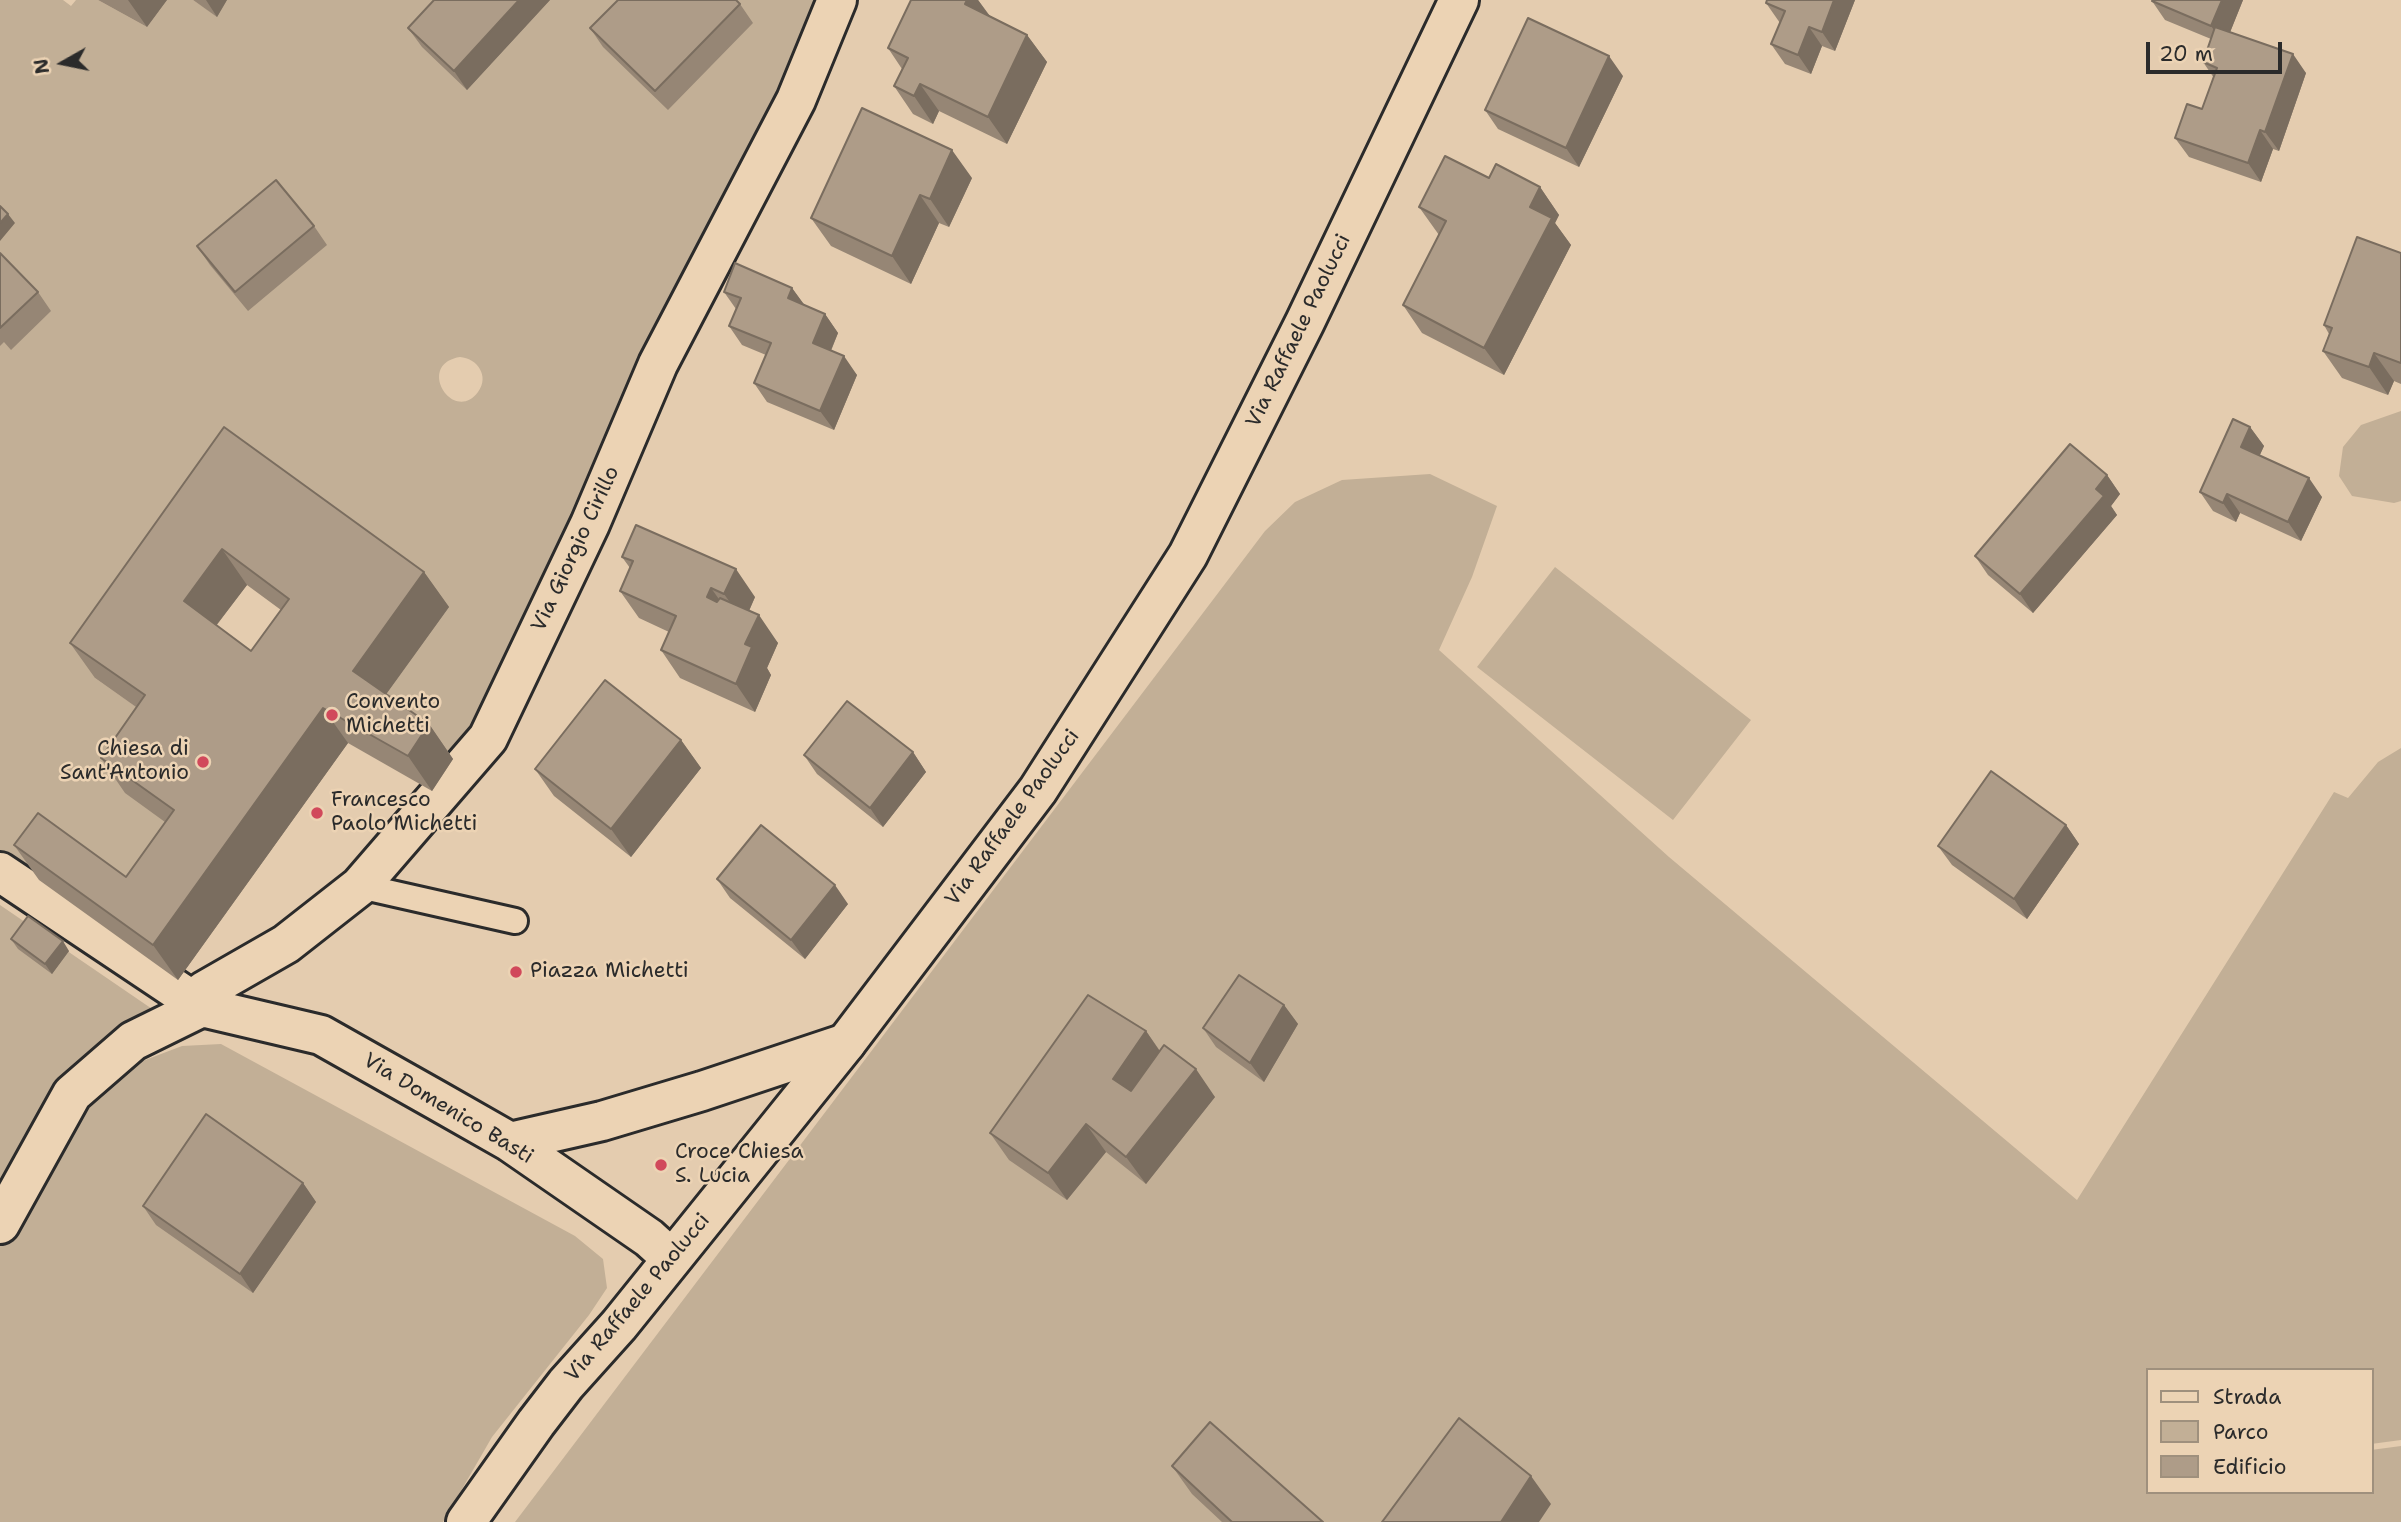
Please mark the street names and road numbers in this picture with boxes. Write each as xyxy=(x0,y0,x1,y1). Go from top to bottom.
street label: Via Raffaele Paolucci xyxy=(1241,230,1357,432)
street label: Via Giorgio Cirillo xyxy=(527,462,625,636)
street label: Via Raffaele Paolucci xyxy=(940,725,1086,911)
street label: Via Domenico Basti xyxy=(358,1048,538,1170)
street label: Via Raffaele Paolucci xyxy=(560,1209,716,1387)

